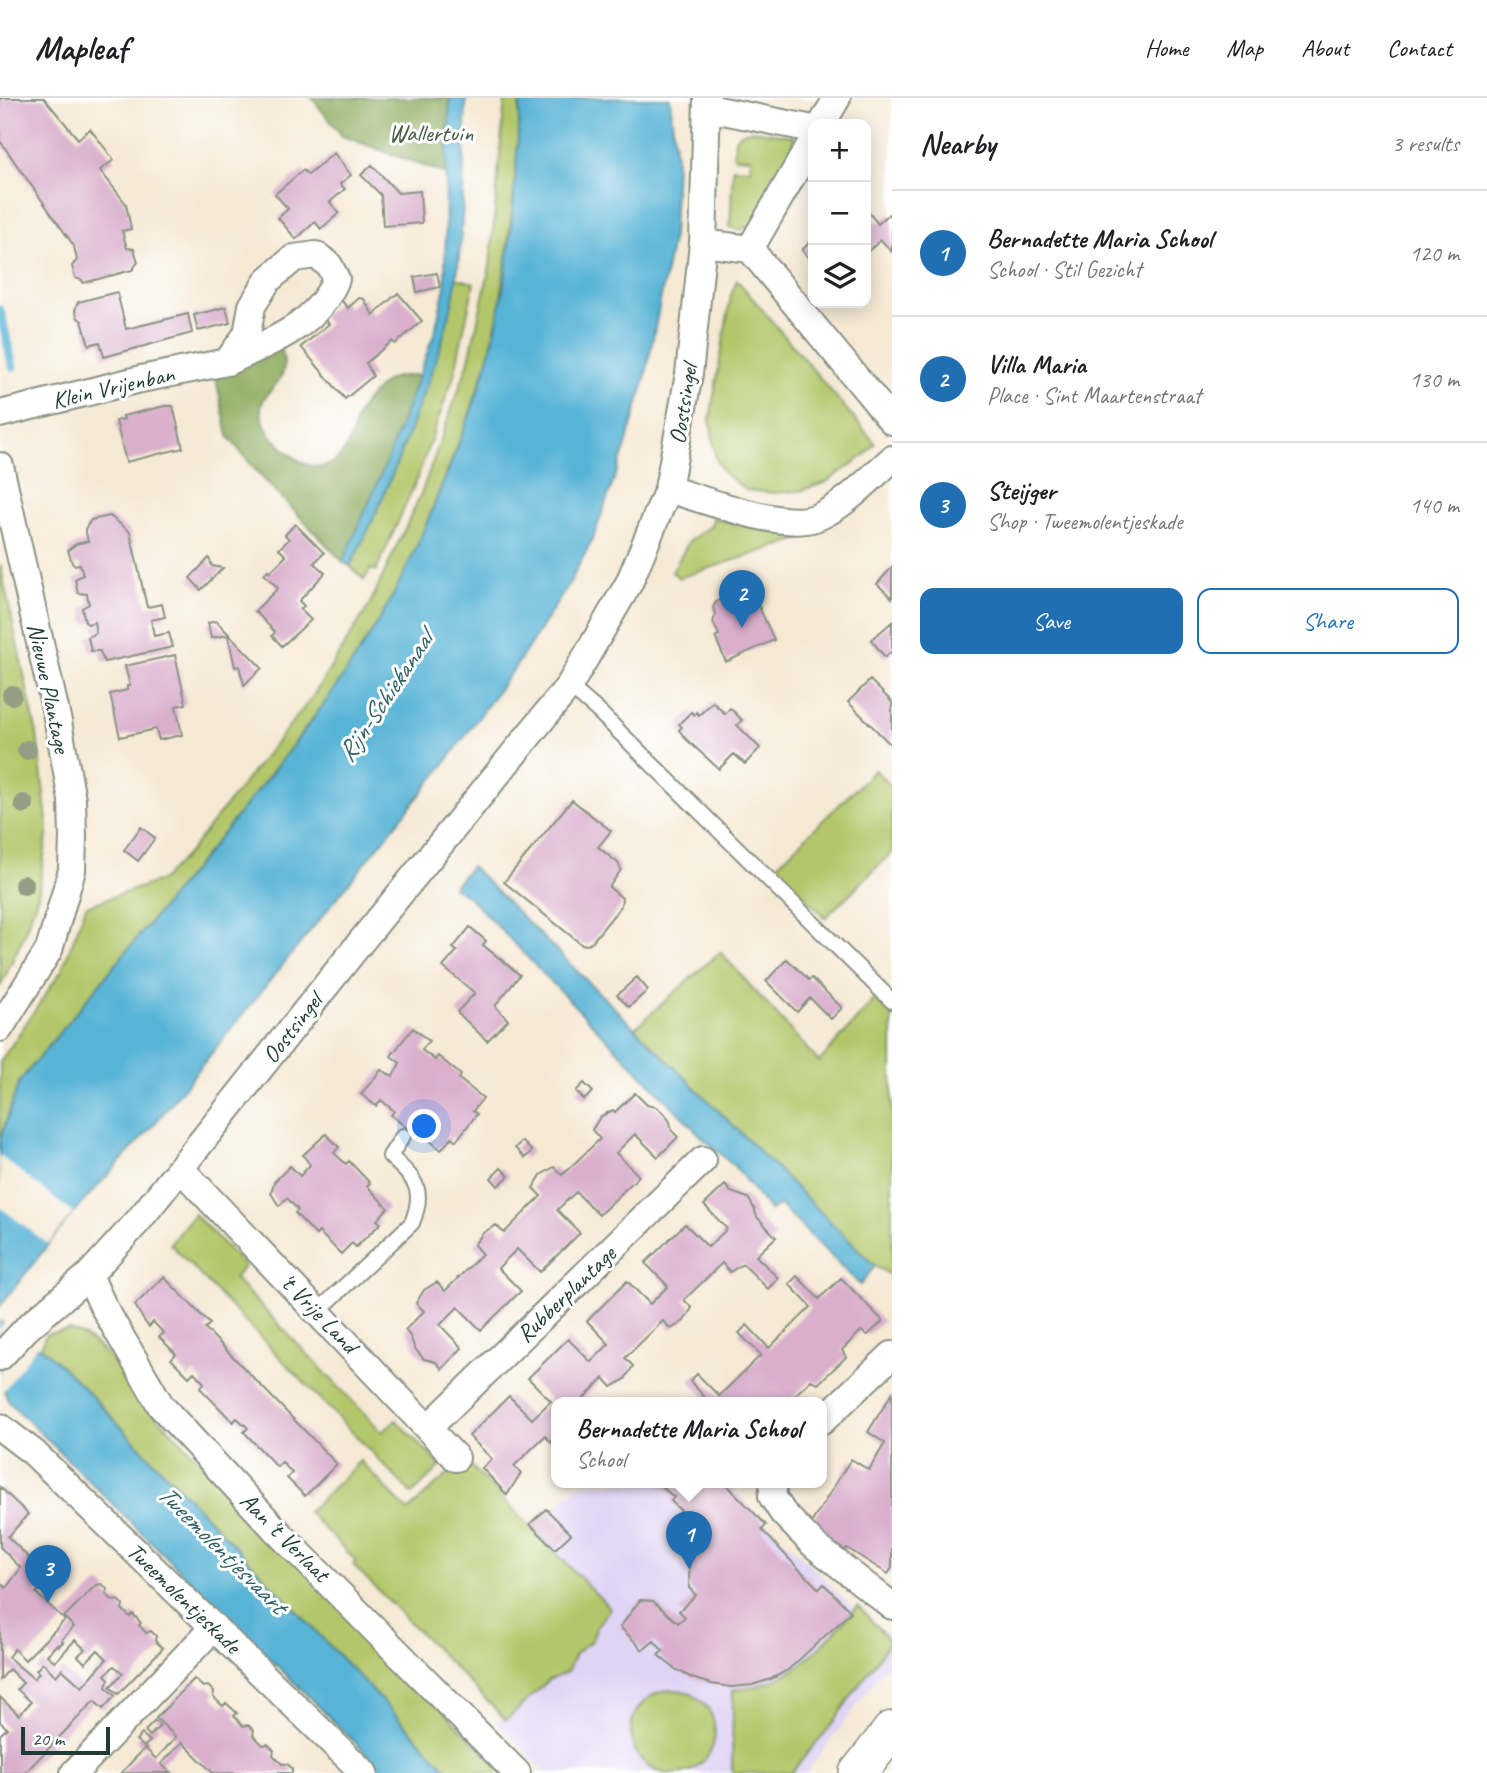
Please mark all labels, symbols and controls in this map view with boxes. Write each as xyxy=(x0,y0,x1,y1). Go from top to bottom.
text: Mapleaf xyxy=(35,27,127,69)
text: Home xyxy=(1145,33,1188,63)
text: Map xyxy=(1226,33,1263,63)
text: About xyxy=(1301,33,1349,63)
text: Contact xyxy=(1387,33,1452,63)
park label: Wallertuin xyxy=(389,118,473,148)
map controls xyxy=(808,119,871,308)
button: + xyxy=(808,119,871,182)
text: Nearby xyxy=(920,125,996,163)
text: 3 results xyxy=(1392,129,1459,158)
button: − xyxy=(808,182,871,245)
text: Bernadette Maria School xyxy=(987,222,1212,255)
text: 1 xyxy=(938,239,948,268)
text: 120 m xyxy=(1410,239,1459,268)
button: layers xyxy=(808,245,871,308)
text: School · Stil Gezicht xyxy=(987,255,1142,284)
text: Villa Maria xyxy=(987,348,1086,381)
street label: Klein Vrijenban xyxy=(49,358,178,416)
street label: Oostsingel xyxy=(662,358,705,446)
text: 2 xyxy=(938,365,948,394)
text: 130 m xyxy=(1410,365,1459,394)
text: Place · Sint Maartenstraat xyxy=(987,381,1201,410)
text: Steijger xyxy=(987,474,1056,507)
text: 3 xyxy=(938,491,948,520)
text: 140 m xyxy=(1410,491,1459,520)
text: Shop · Tweemolentjeskade xyxy=(987,507,1183,536)
pin: 2 xyxy=(719,570,765,628)
button: Save xyxy=(920,588,1183,654)
button: Share xyxy=(1197,588,1459,654)
water label: Rijn-Schiekanaal xyxy=(330,619,445,768)
street label: Nieuwe Plantage xyxy=(21,620,78,758)
street label: Oostsingel xyxy=(255,984,331,1069)
your location xyxy=(407,1109,441,1143)
street label: Rubberplantage xyxy=(510,1238,624,1349)
street label: 't Vrije Land xyxy=(274,1267,367,1362)
popup xyxy=(551,1397,827,1488)
text: Bernadette Maria School xyxy=(576,1412,802,1445)
text: School xyxy=(576,1445,626,1474)
water label: Tweemolentjesvaart xyxy=(151,1478,297,1624)
street label: Aan 't Verlaat xyxy=(234,1486,338,1590)
pin: 1 xyxy=(666,1511,712,1569)
street label: Tweemolentjeskade xyxy=(121,1536,249,1661)
pin: 3 xyxy=(25,1545,71,1603)
scale bar xyxy=(21,1724,110,1756)
text: 20 m xyxy=(32,1727,64,1751)

